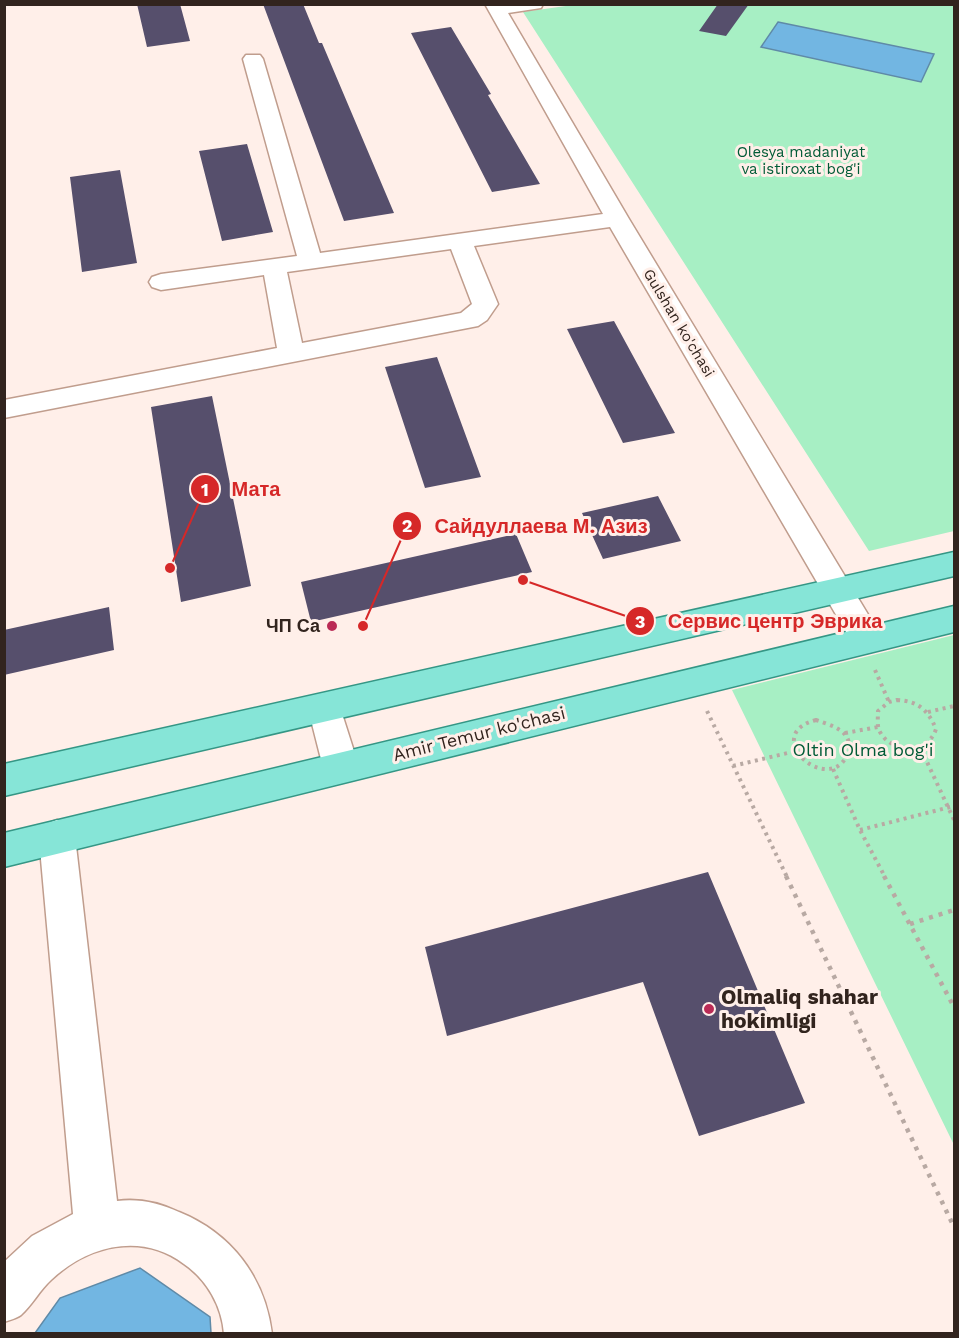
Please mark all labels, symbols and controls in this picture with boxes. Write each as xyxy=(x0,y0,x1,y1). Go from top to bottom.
park label: Olesya madaniyat va istiroxat bog'i xyxy=(737,143,866,178)
street label: Gulshan ko'chasi xyxy=(640,266,718,380)
callout: Мата xyxy=(190,470,293,508)
text: Мата xyxy=(232,477,281,501)
text: 1 xyxy=(201,479,209,500)
callout: Сайдуллаева М. Азиз xyxy=(392,507,659,545)
text: Сайдуллаева М. Азиз xyxy=(434,514,648,538)
text: 2 xyxy=(402,515,412,536)
callout: Сервис центр Эврика xyxy=(625,602,894,640)
text: Сервис центр Эврика xyxy=(668,609,883,633)
text: 3 xyxy=(635,611,645,632)
place label: ЧП Са xyxy=(266,615,321,636)
marker: ЧП Са xyxy=(325,619,339,633)
street label: Amir Temur ko'chasi xyxy=(391,702,567,765)
park label: Oltin Olma bog'i xyxy=(792,739,934,760)
place label: Olmaliq shahar hokimligi xyxy=(721,984,878,1033)
marker: Olmaliq shahar hokimligi xyxy=(702,1002,716,1016)

